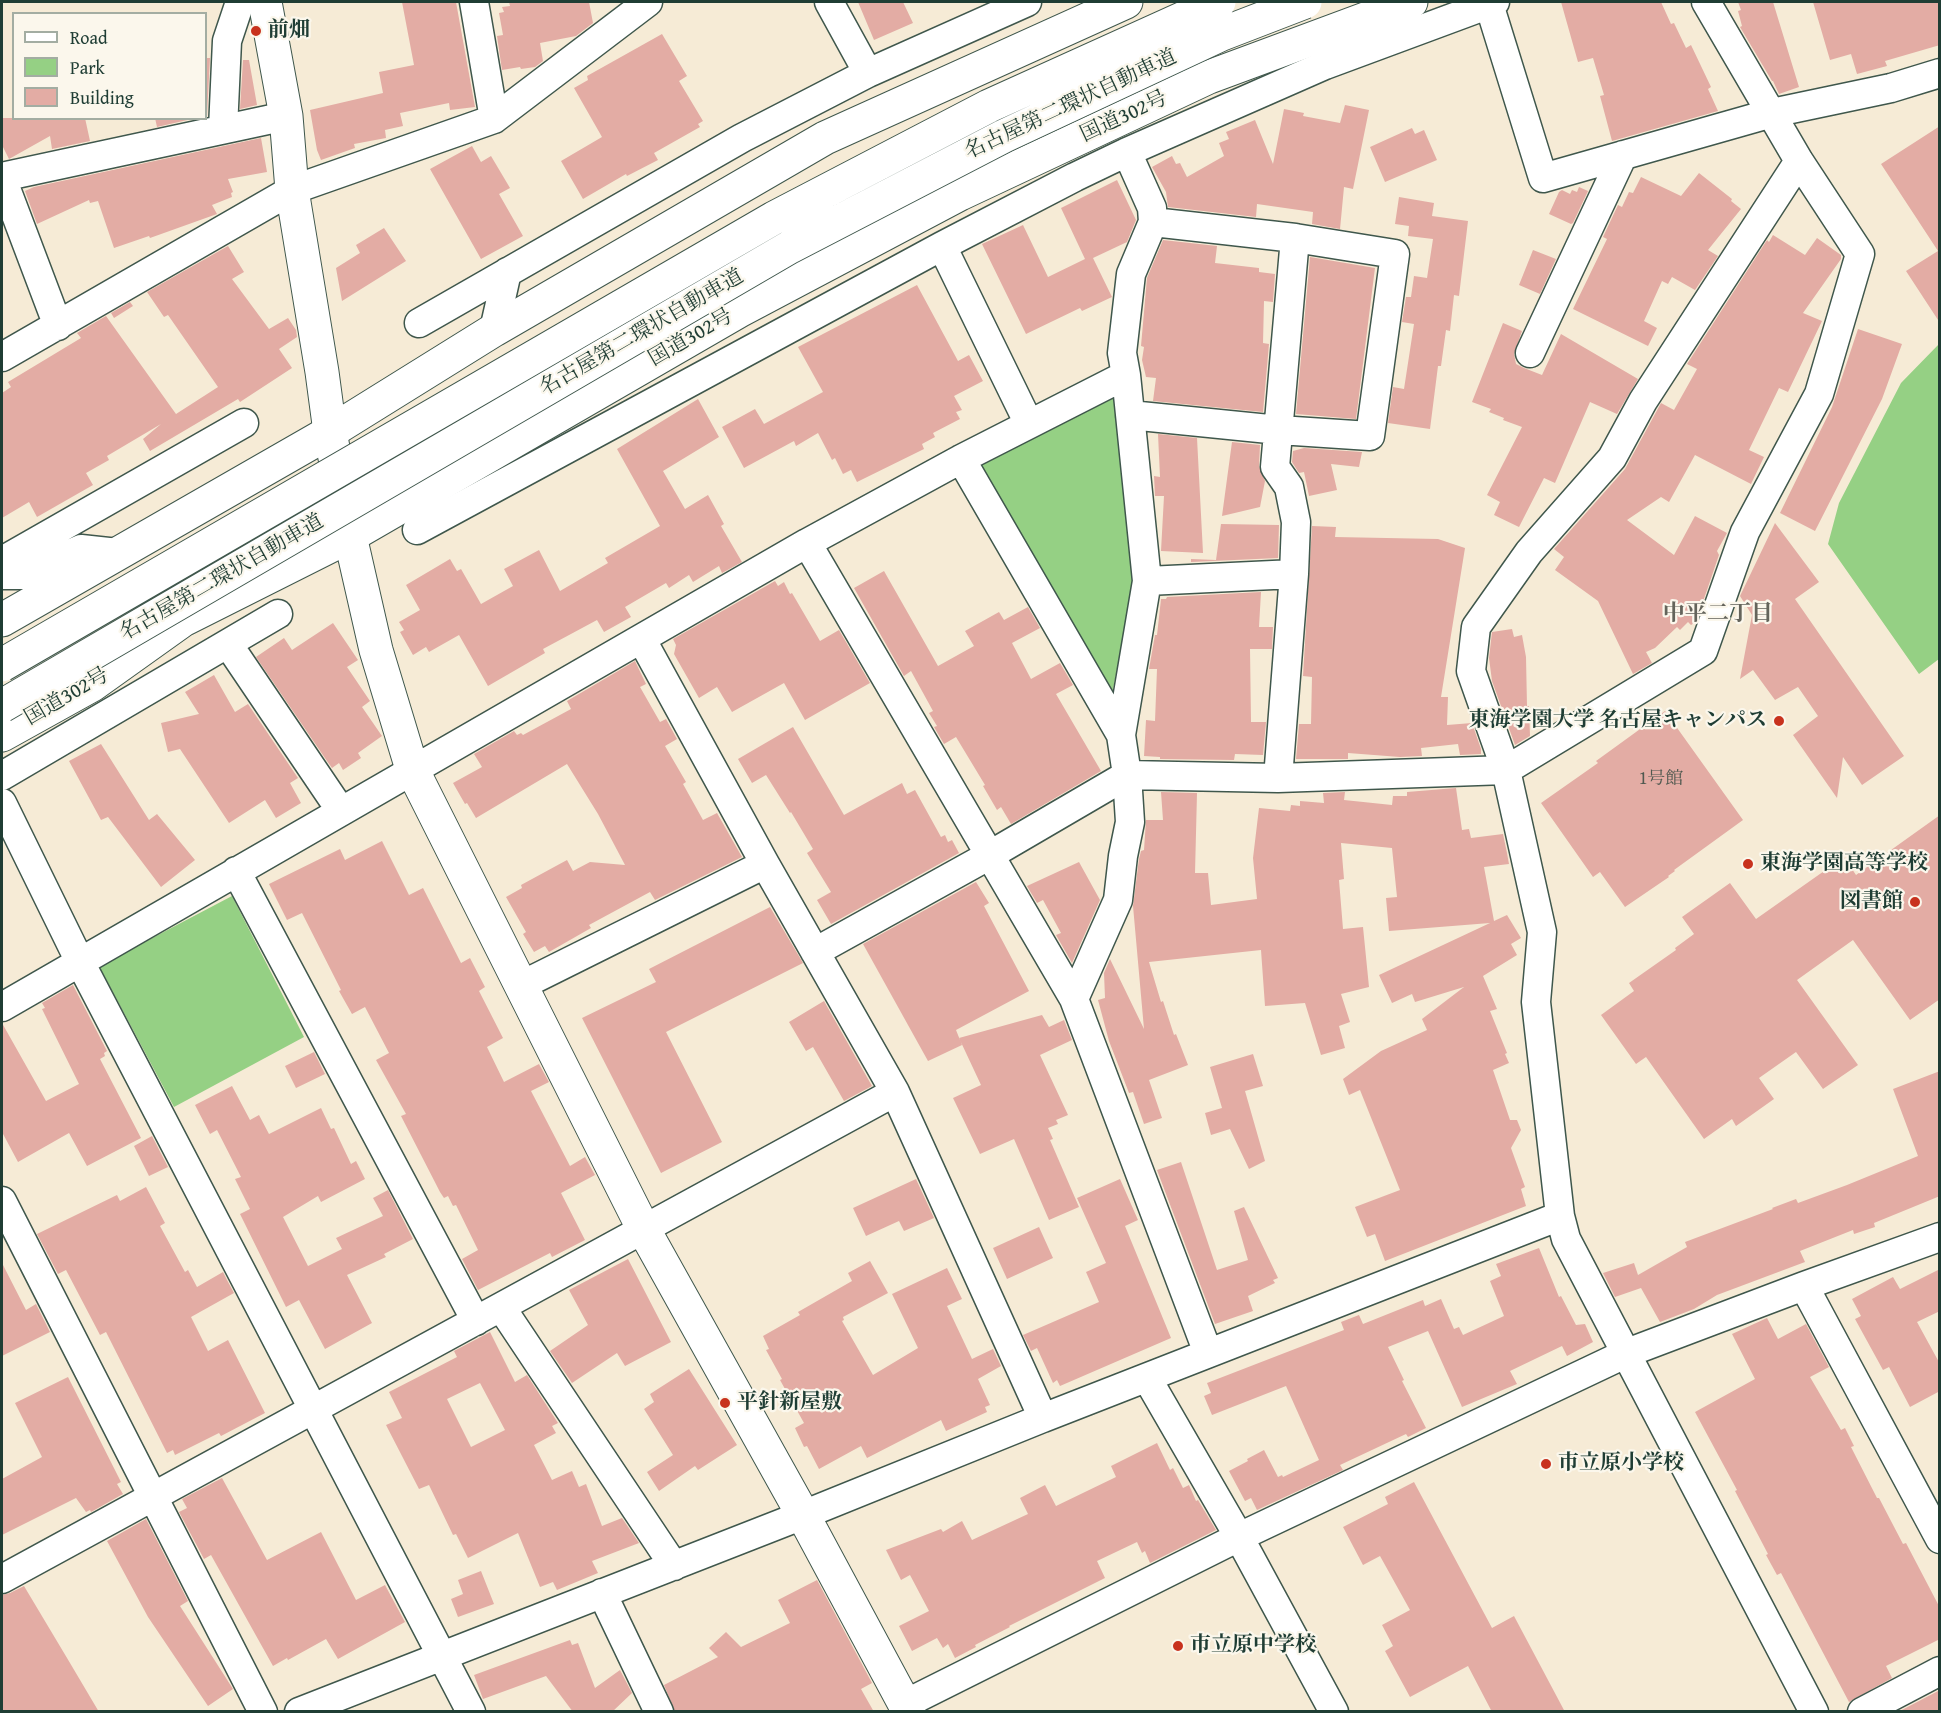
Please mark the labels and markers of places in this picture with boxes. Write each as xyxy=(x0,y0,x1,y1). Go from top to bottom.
place label: 前畑 xyxy=(268,18,310,44)
marker: 前畑 xyxy=(249,24,263,38)
place label: 東海学園大学 名古屋キャンパス xyxy=(1468,708,1767,734)
marker: 東海学園大学 名古屋キャンパス xyxy=(1772,714,1786,728)
place label: 東海学園高等学校 xyxy=(1760,851,1928,877)
marker: 東海学園高等学校 xyxy=(1741,857,1755,871)
place label: 図書館 xyxy=(1840,889,1903,915)
marker: 図書館 xyxy=(1908,895,1922,909)
place label: 平針新屋敷 xyxy=(737,1390,842,1416)
marker: 平針新屋敷 xyxy=(718,1396,732,1410)
place label: 市立原小学校 xyxy=(1558,1451,1684,1477)
marker: 市立原小学校 xyxy=(1539,1457,1553,1471)
place label: 市立原中学校 xyxy=(1190,1633,1316,1659)
marker: 市立原中学校 xyxy=(1171,1639,1185,1653)

